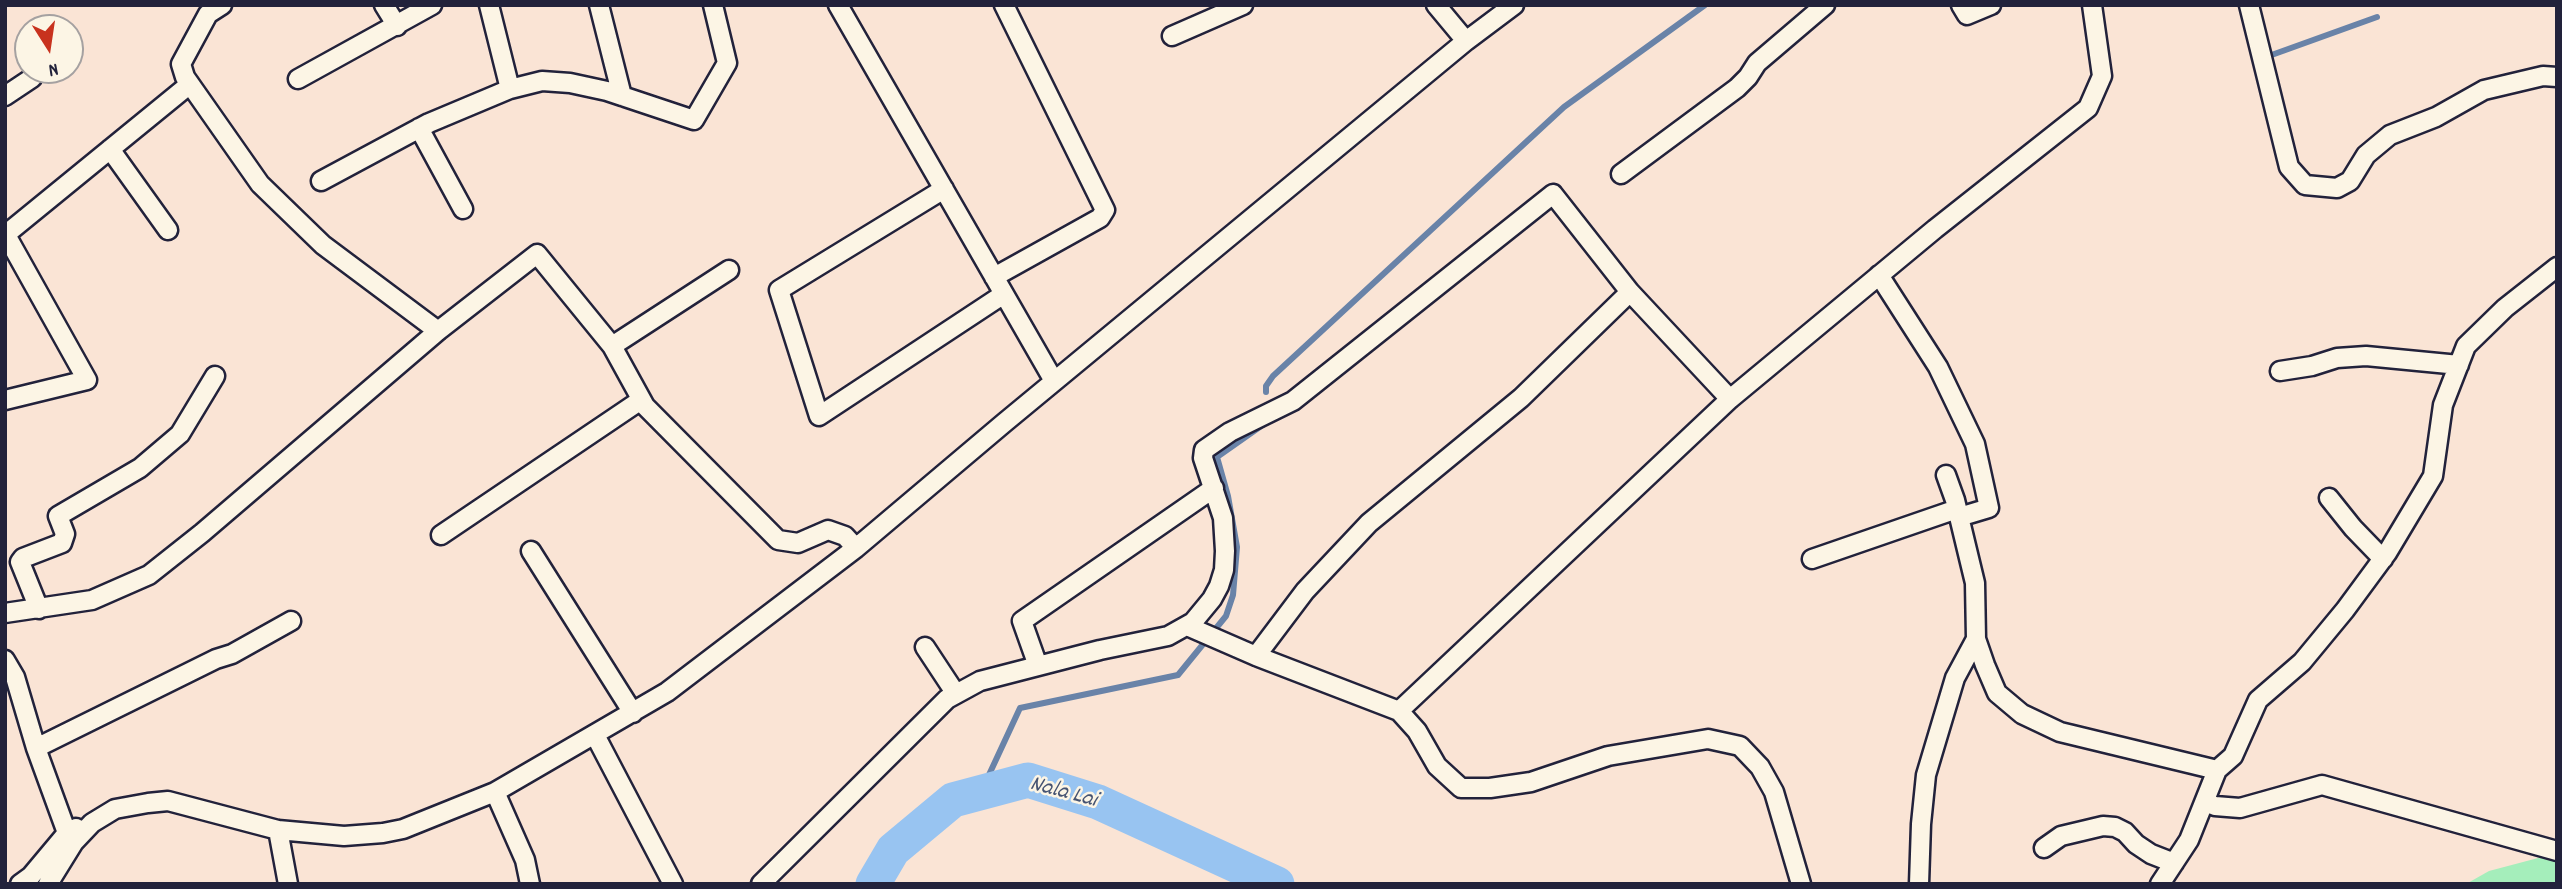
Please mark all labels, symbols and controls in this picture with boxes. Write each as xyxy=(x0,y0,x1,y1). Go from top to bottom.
north arrow xyxy=(14,14,84,84)
text: N xyxy=(46,54,60,82)
water label: Nala Lai xyxy=(1027,772,1099,816)

